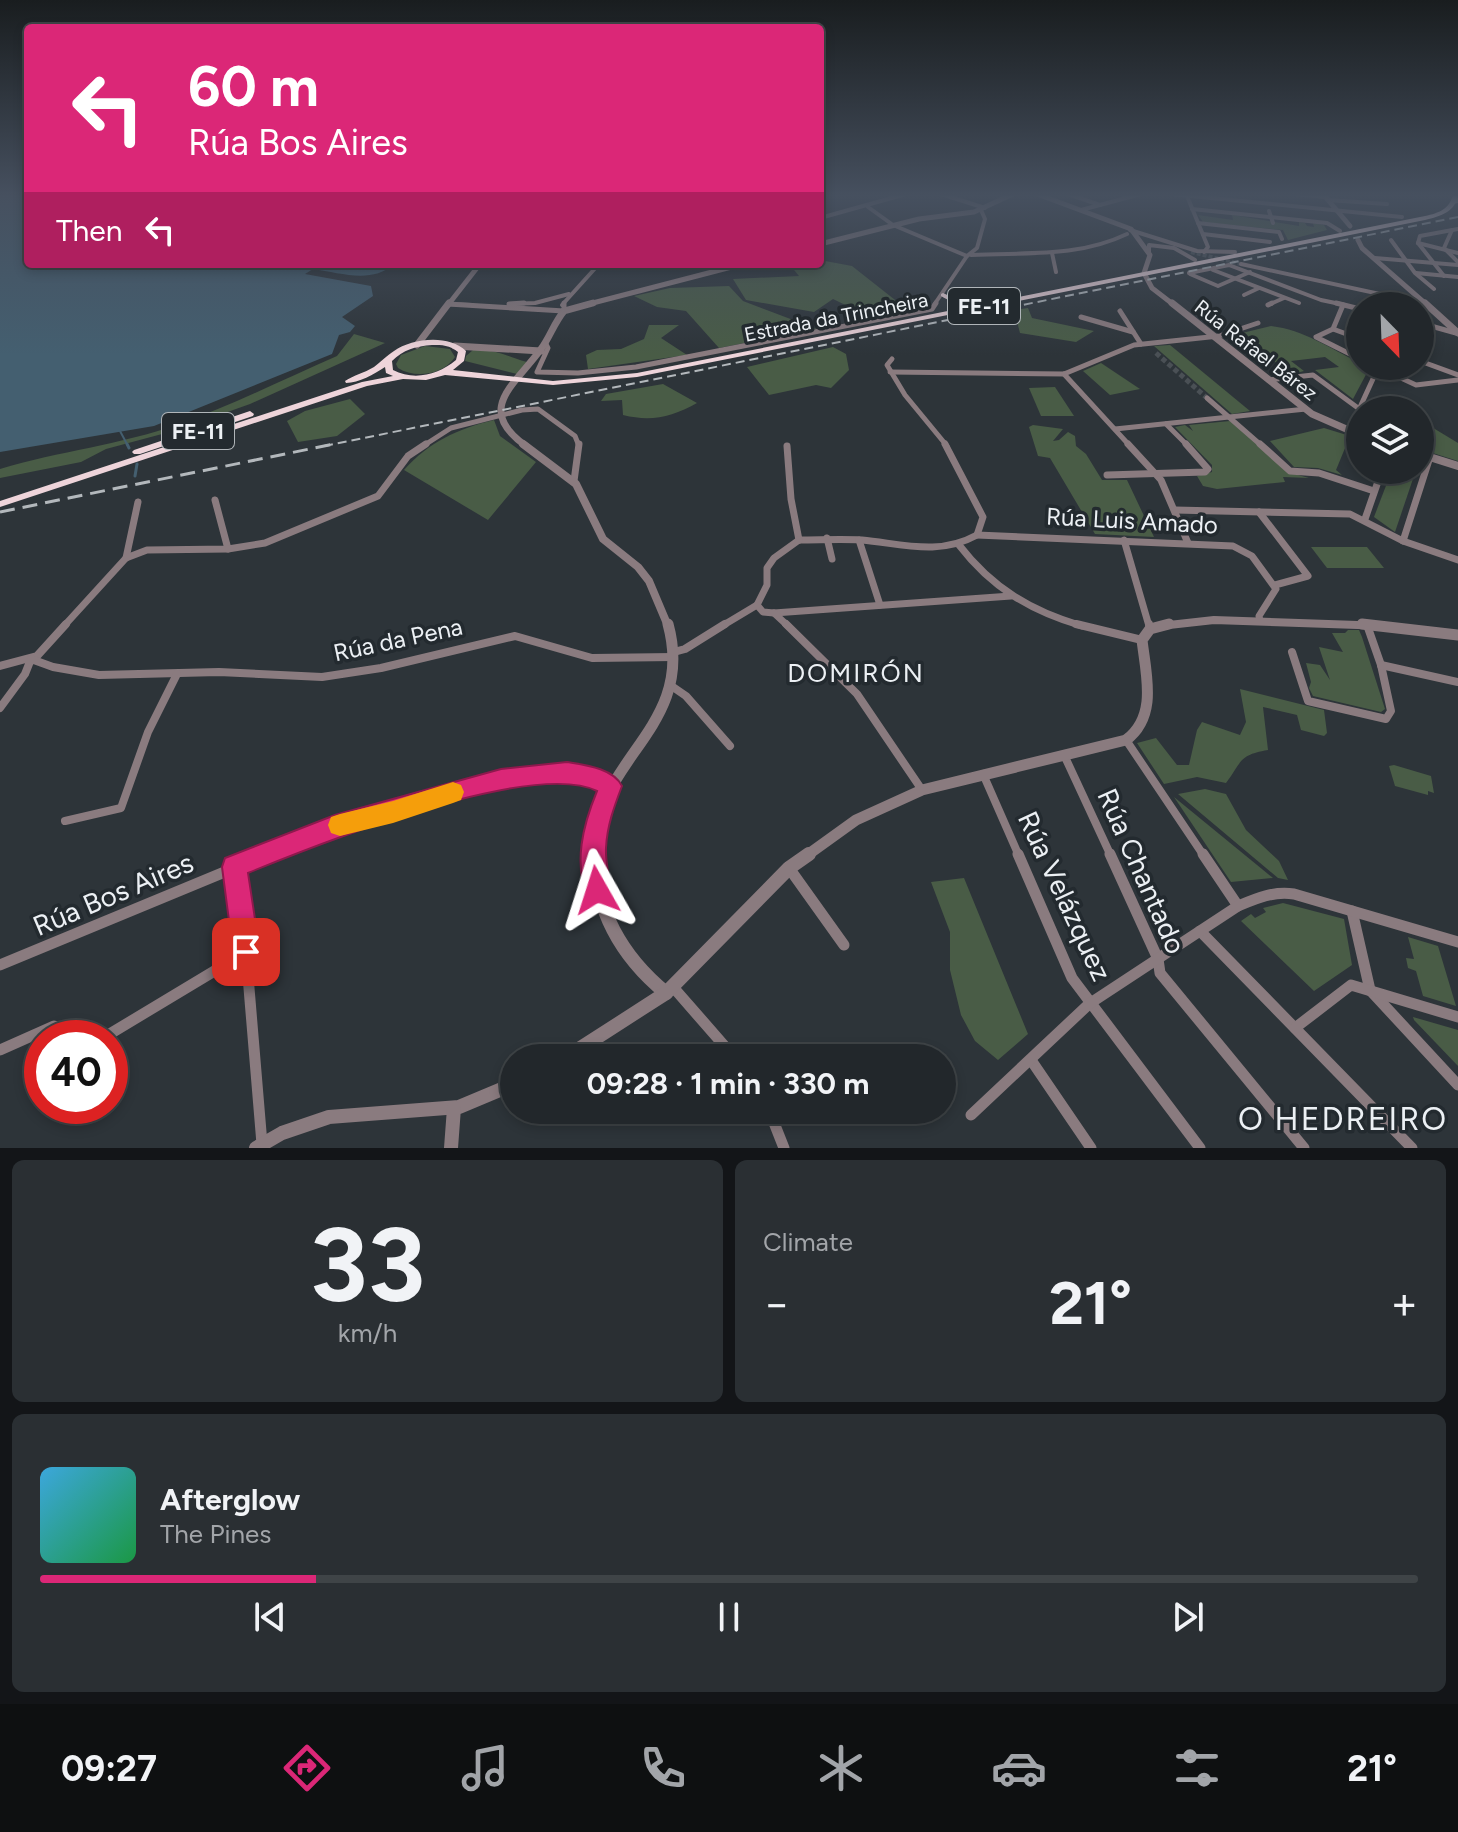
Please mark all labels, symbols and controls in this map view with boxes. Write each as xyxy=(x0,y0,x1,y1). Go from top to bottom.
text: 60 m xyxy=(188,53,319,120)
icon: left xyxy=(56,56,160,160)
text: Rúa Bos Aires xyxy=(188,121,408,164)
icon: left xyxy=(138,208,182,252)
text: Then xyxy=(56,212,122,249)
street label: Estrada da Trincheira xyxy=(742,287,930,347)
road number: FE-11 xyxy=(948,288,1020,324)
north arrow xyxy=(1346,292,1434,380)
map controls xyxy=(1346,292,1434,484)
street label: Rúa Rafael Bárez xyxy=(1190,295,1322,405)
button: layers xyxy=(1346,396,1434,484)
road number: FE-11 xyxy=(162,413,234,449)
street label: Rúa Luis Amado xyxy=(1045,502,1219,539)
street label: Rúa da Pena xyxy=(331,612,465,667)
district label: DOMIRÓN xyxy=(787,657,925,689)
street label: Rúa Chantado xyxy=(1090,783,1194,959)
street label: Rúa Velázquez xyxy=(1011,806,1119,986)
street label: Rúa Bos Aires xyxy=(28,845,198,943)
position arrow xyxy=(555,848,639,932)
pin xyxy=(212,918,280,986)
icon: arrive xyxy=(224,930,268,974)
speed limit sign: 40 xyxy=(24,1020,128,1124)
text: 09:28 · 1 min · 330 m xyxy=(587,1065,869,1102)
district label: O HEDREIRO xyxy=(1238,1100,1448,1138)
text: 33 xyxy=(310,1202,425,1327)
text: Climate xyxy=(763,1226,853,1258)
text: 21° xyxy=(1049,1267,1132,1339)
text: − xyxy=(763,1277,790,1330)
text: + xyxy=(1391,1277,1418,1330)
text: km/h xyxy=(338,1317,397,1349)
text: Afterglow xyxy=(160,1481,300,1518)
text: The Pines xyxy=(160,1518,271,1550)
icon: previous xyxy=(248,1595,292,1639)
icon: pause xyxy=(707,1595,751,1639)
icon: next xyxy=(1166,1595,1210,1639)
icon: directions xyxy=(279,1740,335,1796)
icon: music xyxy=(457,1740,513,1796)
icon: phone xyxy=(635,1740,691,1796)
icon: climate xyxy=(813,1740,869,1796)
icon: car xyxy=(991,1740,1047,1796)
icon: filters xyxy=(1169,1740,1225,1796)
text: 09:27 xyxy=(61,1747,157,1790)
text: 21° xyxy=(1347,1747,1397,1790)

